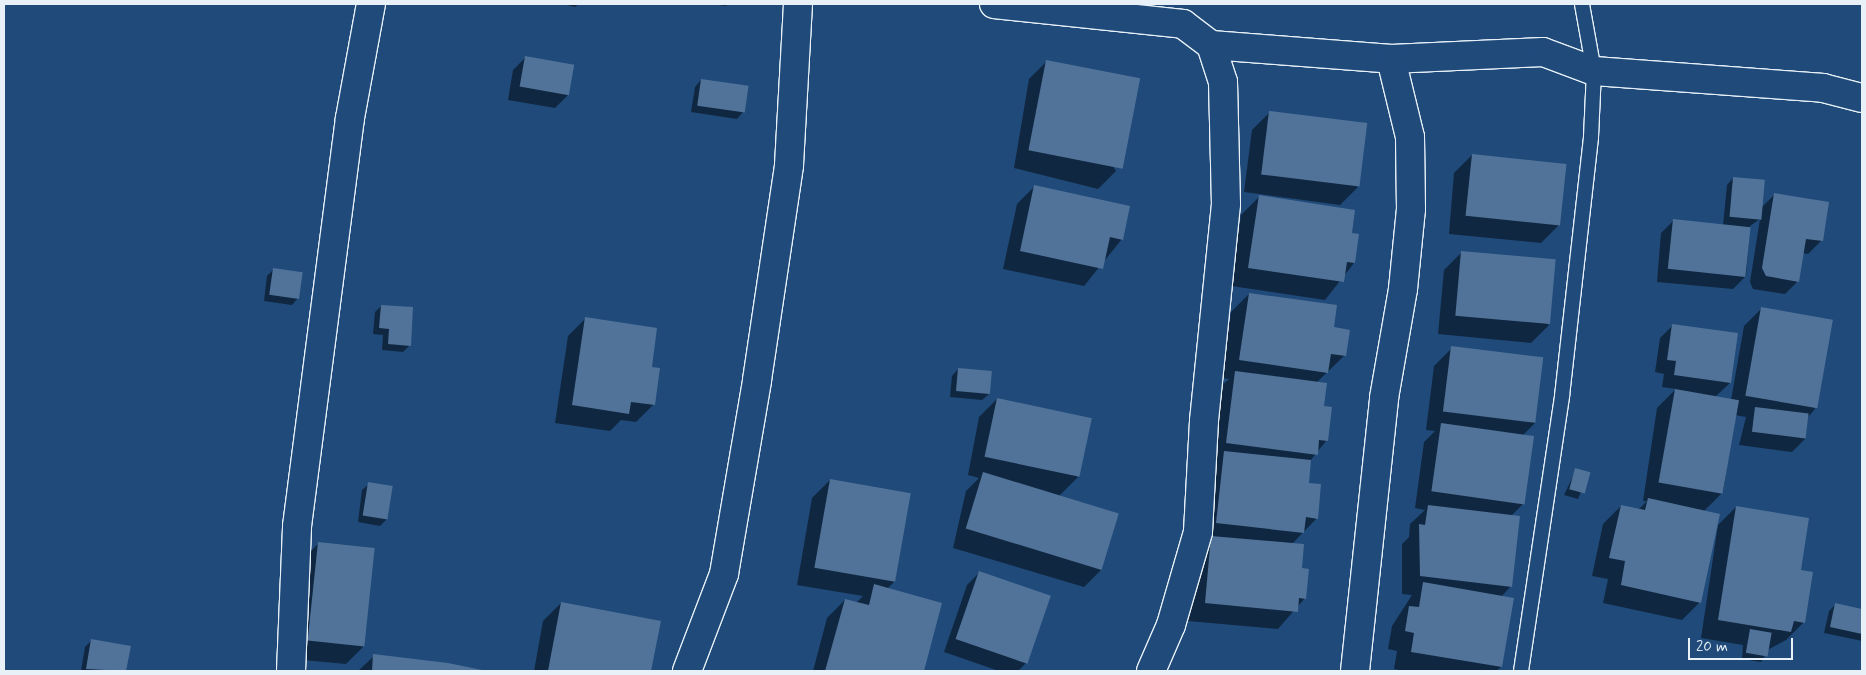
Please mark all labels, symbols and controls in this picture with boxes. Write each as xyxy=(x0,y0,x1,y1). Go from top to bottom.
scale bar xyxy=(1691,628,1796,660)
text: 20 m xyxy=(1696,637,1728,657)

